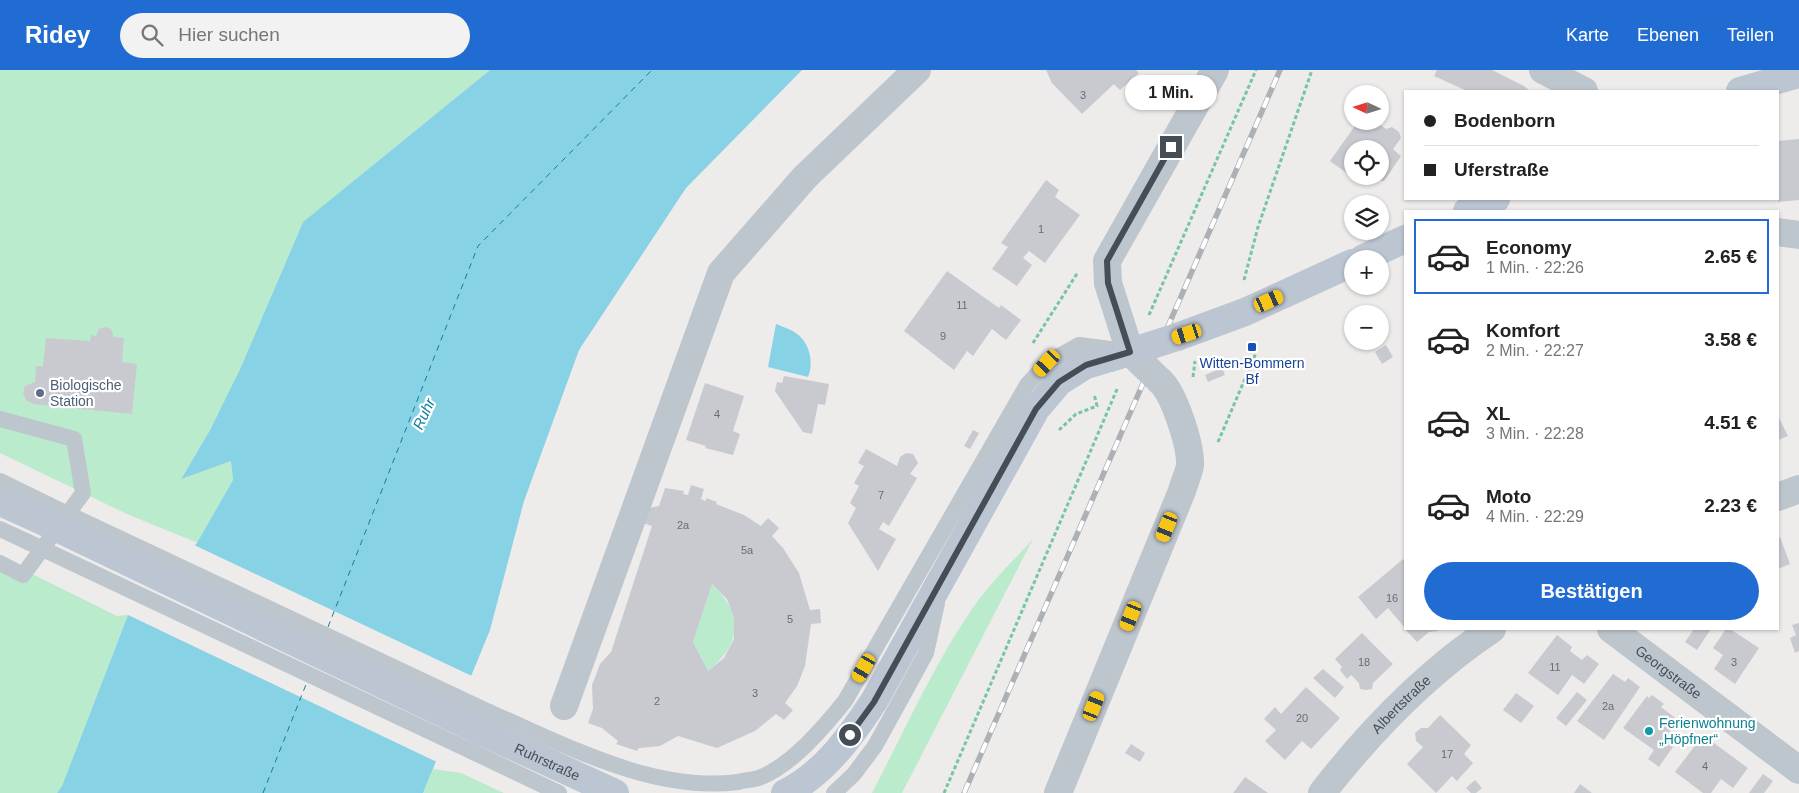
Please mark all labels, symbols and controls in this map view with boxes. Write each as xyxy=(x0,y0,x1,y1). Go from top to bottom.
search box xyxy=(120,13,470,58)
text: Ridey xyxy=(25,21,90,48)
icon: search xyxy=(138,21,166,49)
text: Hier suchen xyxy=(178,24,280,45)
text: Karte xyxy=(1566,25,1609,45)
text: Ebenen xyxy=(1637,25,1699,45)
text: Teilen xyxy=(1727,25,1774,45)
callout: 1 Min. xyxy=(1125,75,1217,110)
text: 1 Min. xyxy=(1148,84,1194,101)
north arrow xyxy=(1344,85,1389,130)
map controls xyxy=(1344,85,1389,350)
house number: 3 xyxy=(1080,89,1086,101)
text: Bodenborn xyxy=(1454,110,1555,131)
route end xyxy=(1160,136,1182,158)
button: locate xyxy=(1344,140,1389,185)
text: Uferstraße xyxy=(1454,159,1549,180)
button: layers xyxy=(1344,195,1389,240)
house number: 1 xyxy=(1038,223,1044,235)
icon: car xyxy=(1426,234,1471,279)
text: Economy xyxy=(1486,237,1572,258)
text: 2.65 € xyxy=(1704,246,1757,267)
button: + xyxy=(1344,250,1389,295)
text: 1 Min. · 22:26 xyxy=(1486,259,1584,276)
car xyxy=(1252,288,1285,314)
house number: 11 xyxy=(956,299,968,311)
button: − xyxy=(1344,305,1389,350)
icon: car xyxy=(1426,317,1471,362)
text: Komfort xyxy=(1486,320,1560,341)
car xyxy=(1170,322,1203,346)
text: 3.58 € xyxy=(1704,329,1757,350)
house number: 9 xyxy=(940,330,946,342)
marker: Witten-Bommern Bf xyxy=(1246,341,1258,353)
text: 2 Min. · 22:27 xyxy=(1486,342,1584,359)
car xyxy=(1031,347,1062,379)
place label: Witten-Bommern Bf xyxy=(1199,355,1305,387)
place label: Biologische Station xyxy=(50,377,122,409)
marker: Biologische Station xyxy=(34,387,46,399)
water label: Ruhr xyxy=(409,395,439,432)
icon: car xyxy=(1426,400,1471,445)
text: XL xyxy=(1486,403,1510,424)
house number: 4 xyxy=(714,408,720,420)
text: 4.51 € xyxy=(1704,412,1757,433)
text: 3 Min. · 22:28 xyxy=(1486,425,1584,442)
icon: car xyxy=(1426,483,1471,528)
text: Moto xyxy=(1486,486,1531,507)
house number: 7 xyxy=(878,489,884,501)
text: 2.23 € xyxy=(1704,495,1757,516)
text: 4 Min. · 22:29 xyxy=(1486,508,1584,525)
car xyxy=(1154,510,1179,544)
house number: 2a xyxy=(677,519,690,531)
house number: 5a xyxy=(741,544,754,556)
button: Bestätigen xyxy=(1424,562,1759,620)
house number: 16 xyxy=(1386,592,1398,604)
car xyxy=(1118,599,1143,633)
house number: 5 xyxy=(787,613,793,625)
street label: Georgstraße xyxy=(1632,642,1705,702)
car xyxy=(850,651,877,685)
house number: 18 xyxy=(1358,656,1370,668)
house number: 3 xyxy=(1731,656,1737,668)
house number: 11 xyxy=(1549,661,1561,673)
street label: Albertstraße xyxy=(1368,672,1434,737)
house number: 3 xyxy=(752,687,758,699)
car xyxy=(1081,689,1106,723)
house number: 2 xyxy=(654,695,660,707)
house number: 2a xyxy=(1602,700,1615,712)
house number: 20 xyxy=(1296,712,1308,724)
place label: Ferienwohnung „Höpfner“ xyxy=(1659,715,1756,747)
route start xyxy=(839,724,861,746)
marker: Ferienwohnung „Höpfner“ xyxy=(1643,725,1655,737)
street label: Ruhrstraße xyxy=(512,740,583,784)
house number: 17 xyxy=(1441,748,1453,760)
house number: 4 xyxy=(1702,760,1708,772)

